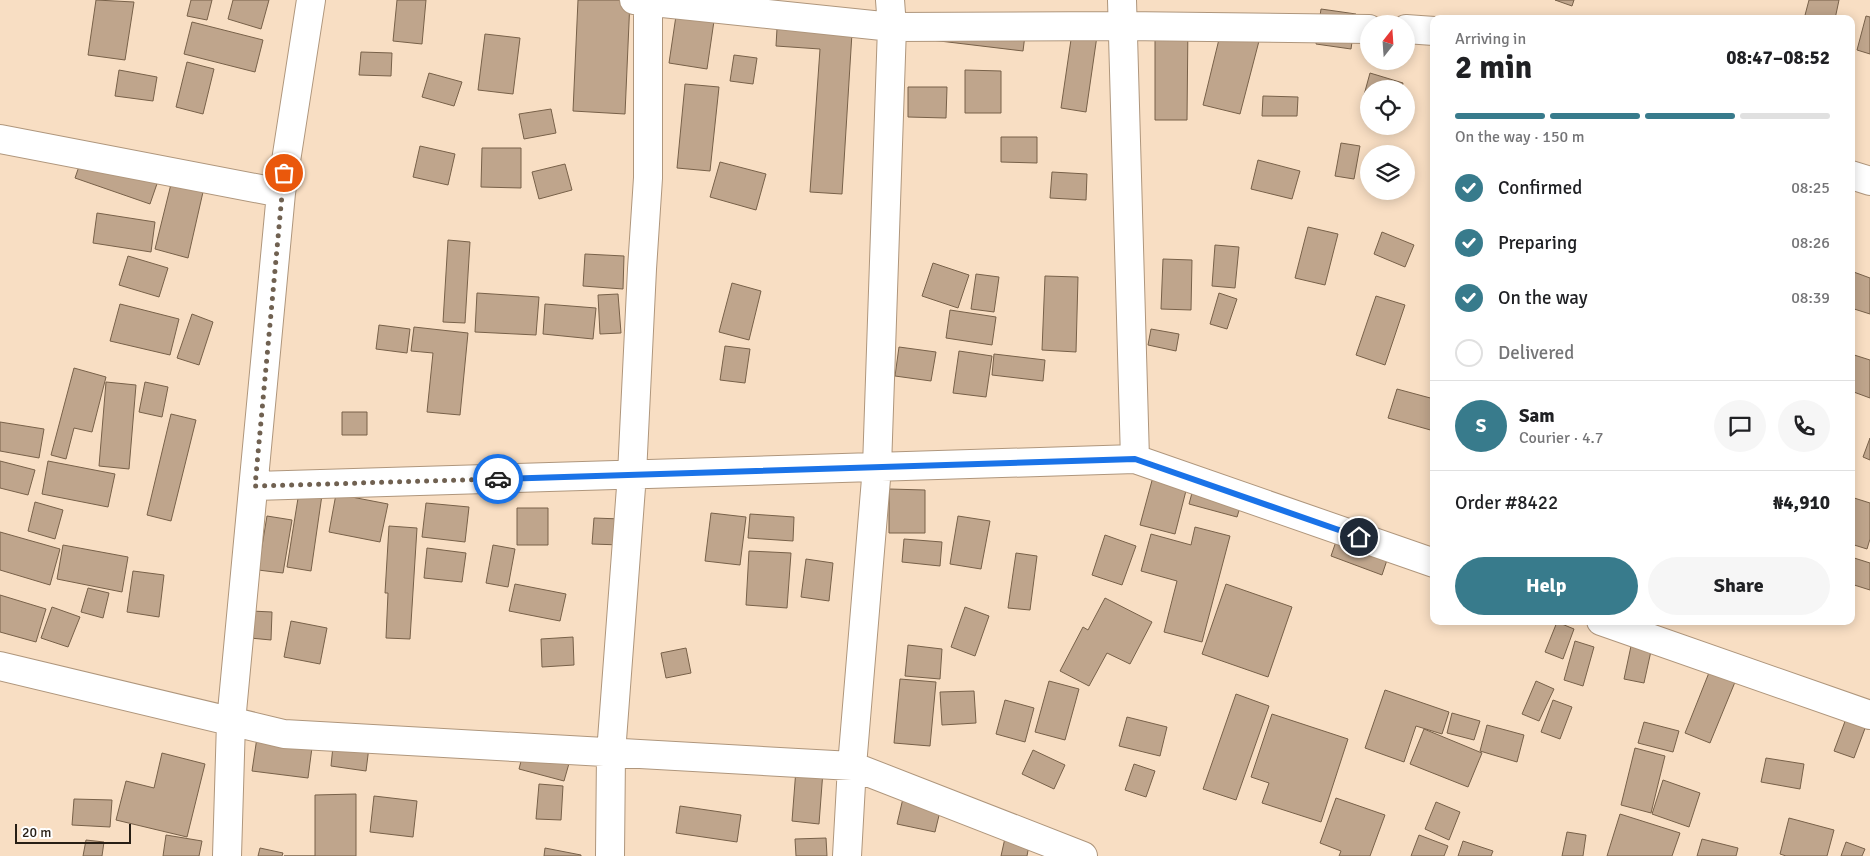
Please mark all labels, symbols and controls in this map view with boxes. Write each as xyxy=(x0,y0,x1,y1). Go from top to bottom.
north arrow xyxy=(1360,15,1415,70)
map controls xyxy=(1360,15,1415,200)
text: Arriving in xyxy=(1455,29,1526,49)
text: 08:47–08:52 xyxy=(1726,46,1830,70)
text: 2 min xyxy=(1455,48,1532,87)
button: locate xyxy=(1360,80,1415,135)
text: On the way · 150 m xyxy=(1455,127,1585,147)
button: layers xyxy=(1360,145,1415,200)
pin xyxy=(263,152,305,194)
icon: bag xyxy=(270,159,298,187)
icon: check xyxy=(1455,174,1483,202)
text: Confirmed xyxy=(1498,176,1582,200)
text: 08:25 xyxy=(1791,178,1830,198)
icon: check xyxy=(1455,229,1483,257)
text: Preparing xyxy=(1498,231,1577,255)
text: 08:26 xyxy=(1791,233,1830,253)
icon: check xyxy=(1455,284,1483,312)
text: On the way xyxy=(1498,286,1588,310)
text: 08:39 xyxy=(1791,288,1830,308)
text: Delivered xyxy=(1498,341,1574,365)
button: chat xyxy=(1714,400,1766,452)
button: phone xyxy=(1778,400,1830,452)
text: Sam xyxy=(1519,404,1555,428)
text: S xyxy=(1476,414,1486,438)
text: Courier · 4.7 xyxy=(1519,428,1603,448)
courier xyxy=(473,454,523,504)
icon: car xyxy=(484,465,512,493)
text: Order #8422 xyxy=(1455,491,1558,515)
text: ₦4,910 xyxy=(1773,491,1830,515)
pin xyxy=(1338,516,1380,558)
icon: home xyxy=(1345,523,1373,551)
button: Help xyxy=(1455,557,1638,615)
button: Share xyxy=(1648,557,1830,615)
scale bar xyxy=(15,821,131,844)
text: 20 m xyxy=(22,824,51,841)

